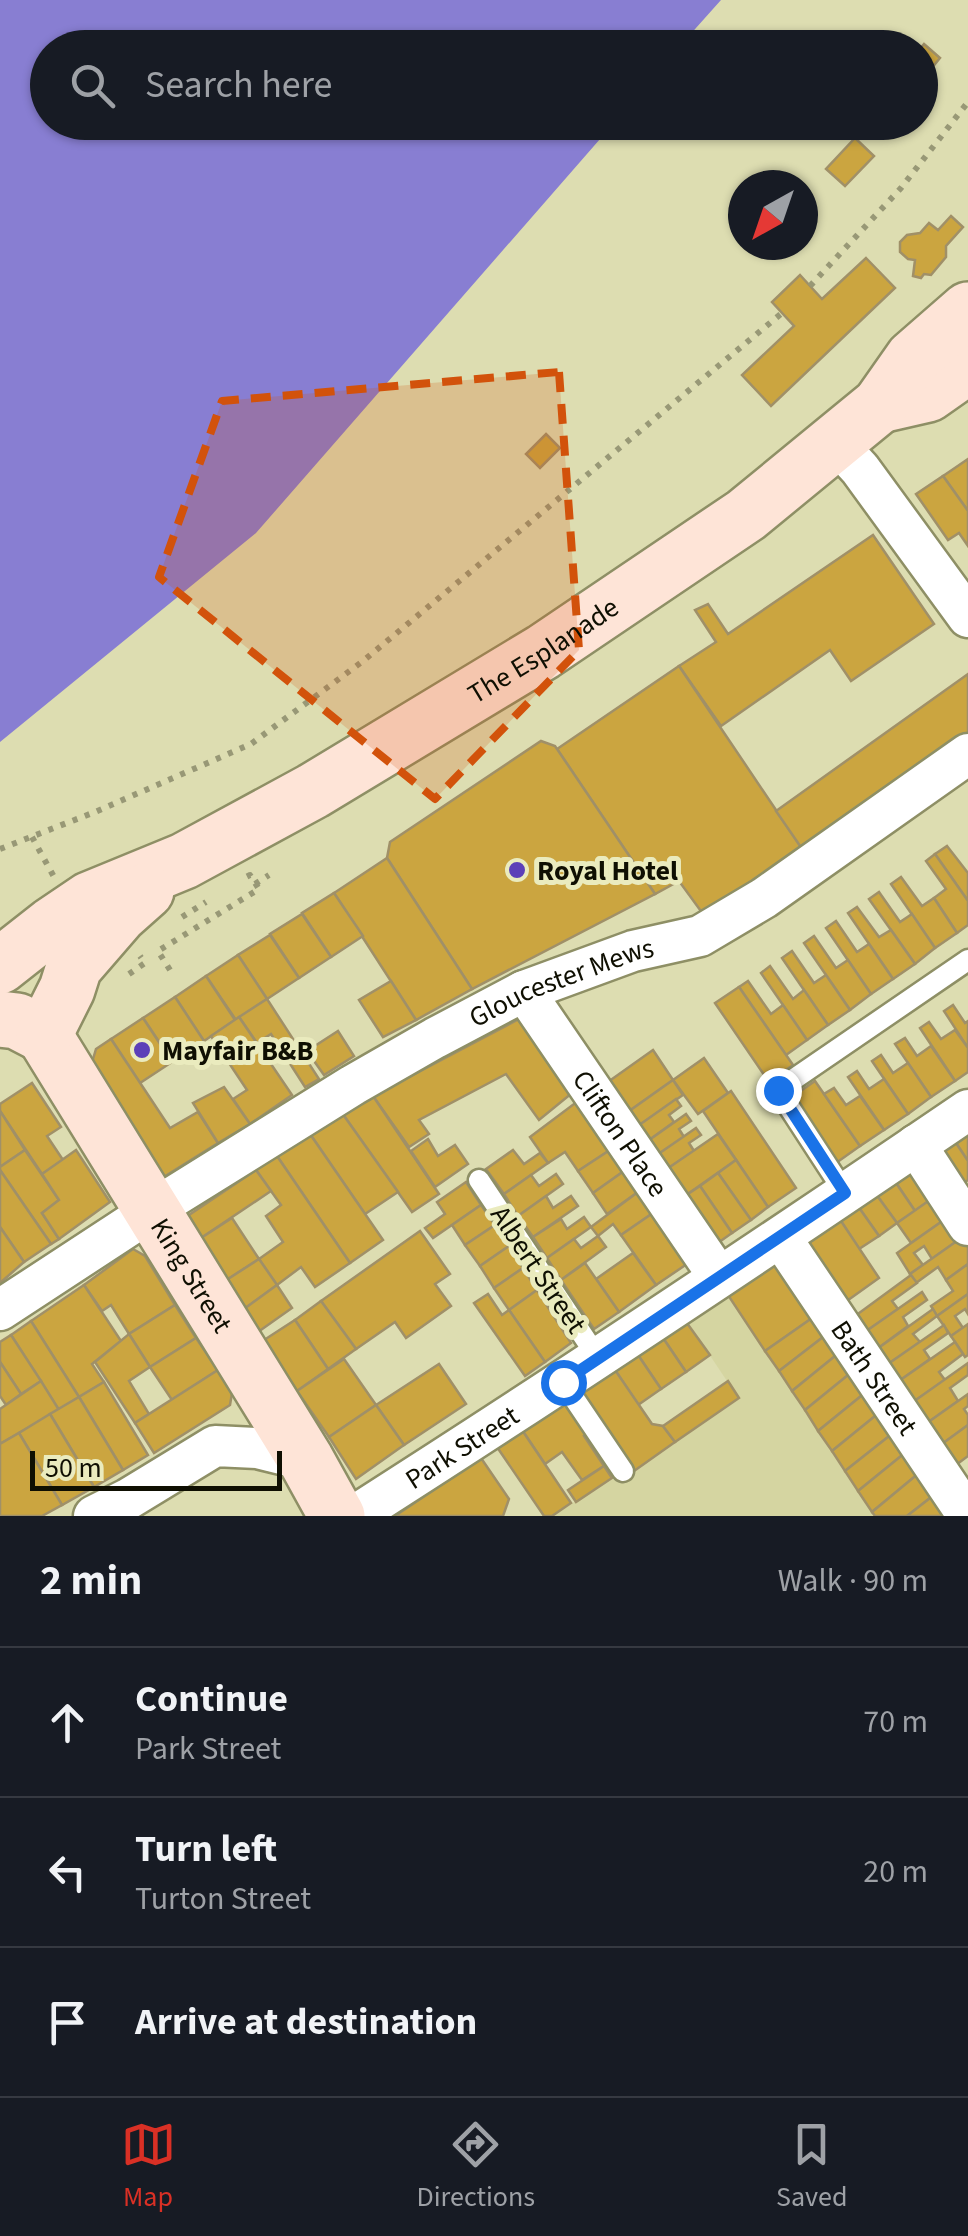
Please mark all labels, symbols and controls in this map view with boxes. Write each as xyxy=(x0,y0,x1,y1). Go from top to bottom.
search box xyxy=(30,30,938,140)
icon: search xyxy=(65,58,120,113)
text: Search here xyxy=(145,58,332,112)
north arrow xyxy=(728,170,818,260)
street label: The Esplanade xyxy=(460,588,627,714)
place label: Royal Hotel xyxy=(537,851,678,891)
marker: Royal Hotel xyxy=(506,859,528,881)
street label: Gloucester Mews xyxy=(462,928,658,1038)
place label: Mayfair B&B xyxy=(162,1031,314,1071)
marker: Mayfair B&B xyxy=(131,1039,153,1061)
street label: Clifton Place xyxy=(563,1062,678,1205)
route end xyxy=(756,1068,802,1114)
street label: Albert Street xyxy=(481,1198,596,1342)
street label: King Street xyxy=(140,1210,242,1341)
street label: Bath Street xyxy=(821,1313,927,1444)
route start xyxy=(541,1360,587,1406)
street label: Park Street xyxy=(398,1396,527,1499)
scale bar xyxy=(30,1446,282,1490)
text: 50 m xyxy=(45,1448,102,1488)
text: 2 min xyxy=(40,1551,142,1611)
text: Walk · 90 m xyxy=(778,1558,928,1604)
text: Continue xyxy=(135,1672,288,1726)
icon: ahead xyxy=(40,1695,95,1750)
text: 70 m xyxy=(863,1699,928,1745)
text: Park Street xyxy=(135,1726,281,1772)
text: Turn left xyxy=(135,1822,277,1876)
icon: left xyxy=(40,1845,95,1900)
text: 20 m xyxy=(863,1849,928,1895)
text: Turton Street xyxy=(135,1876,311,1922)
icon: arrive xyxy=(40,1995,95,2050)
text: Arrive at destination xyxy=(135,1995,477,2049)
tab: Map xyxy=(121,2117,176,2217)
tab: Directions xyxy=(417,2117,535,2217)
tab: Saved xyxy=(776,2117,847,2217)

